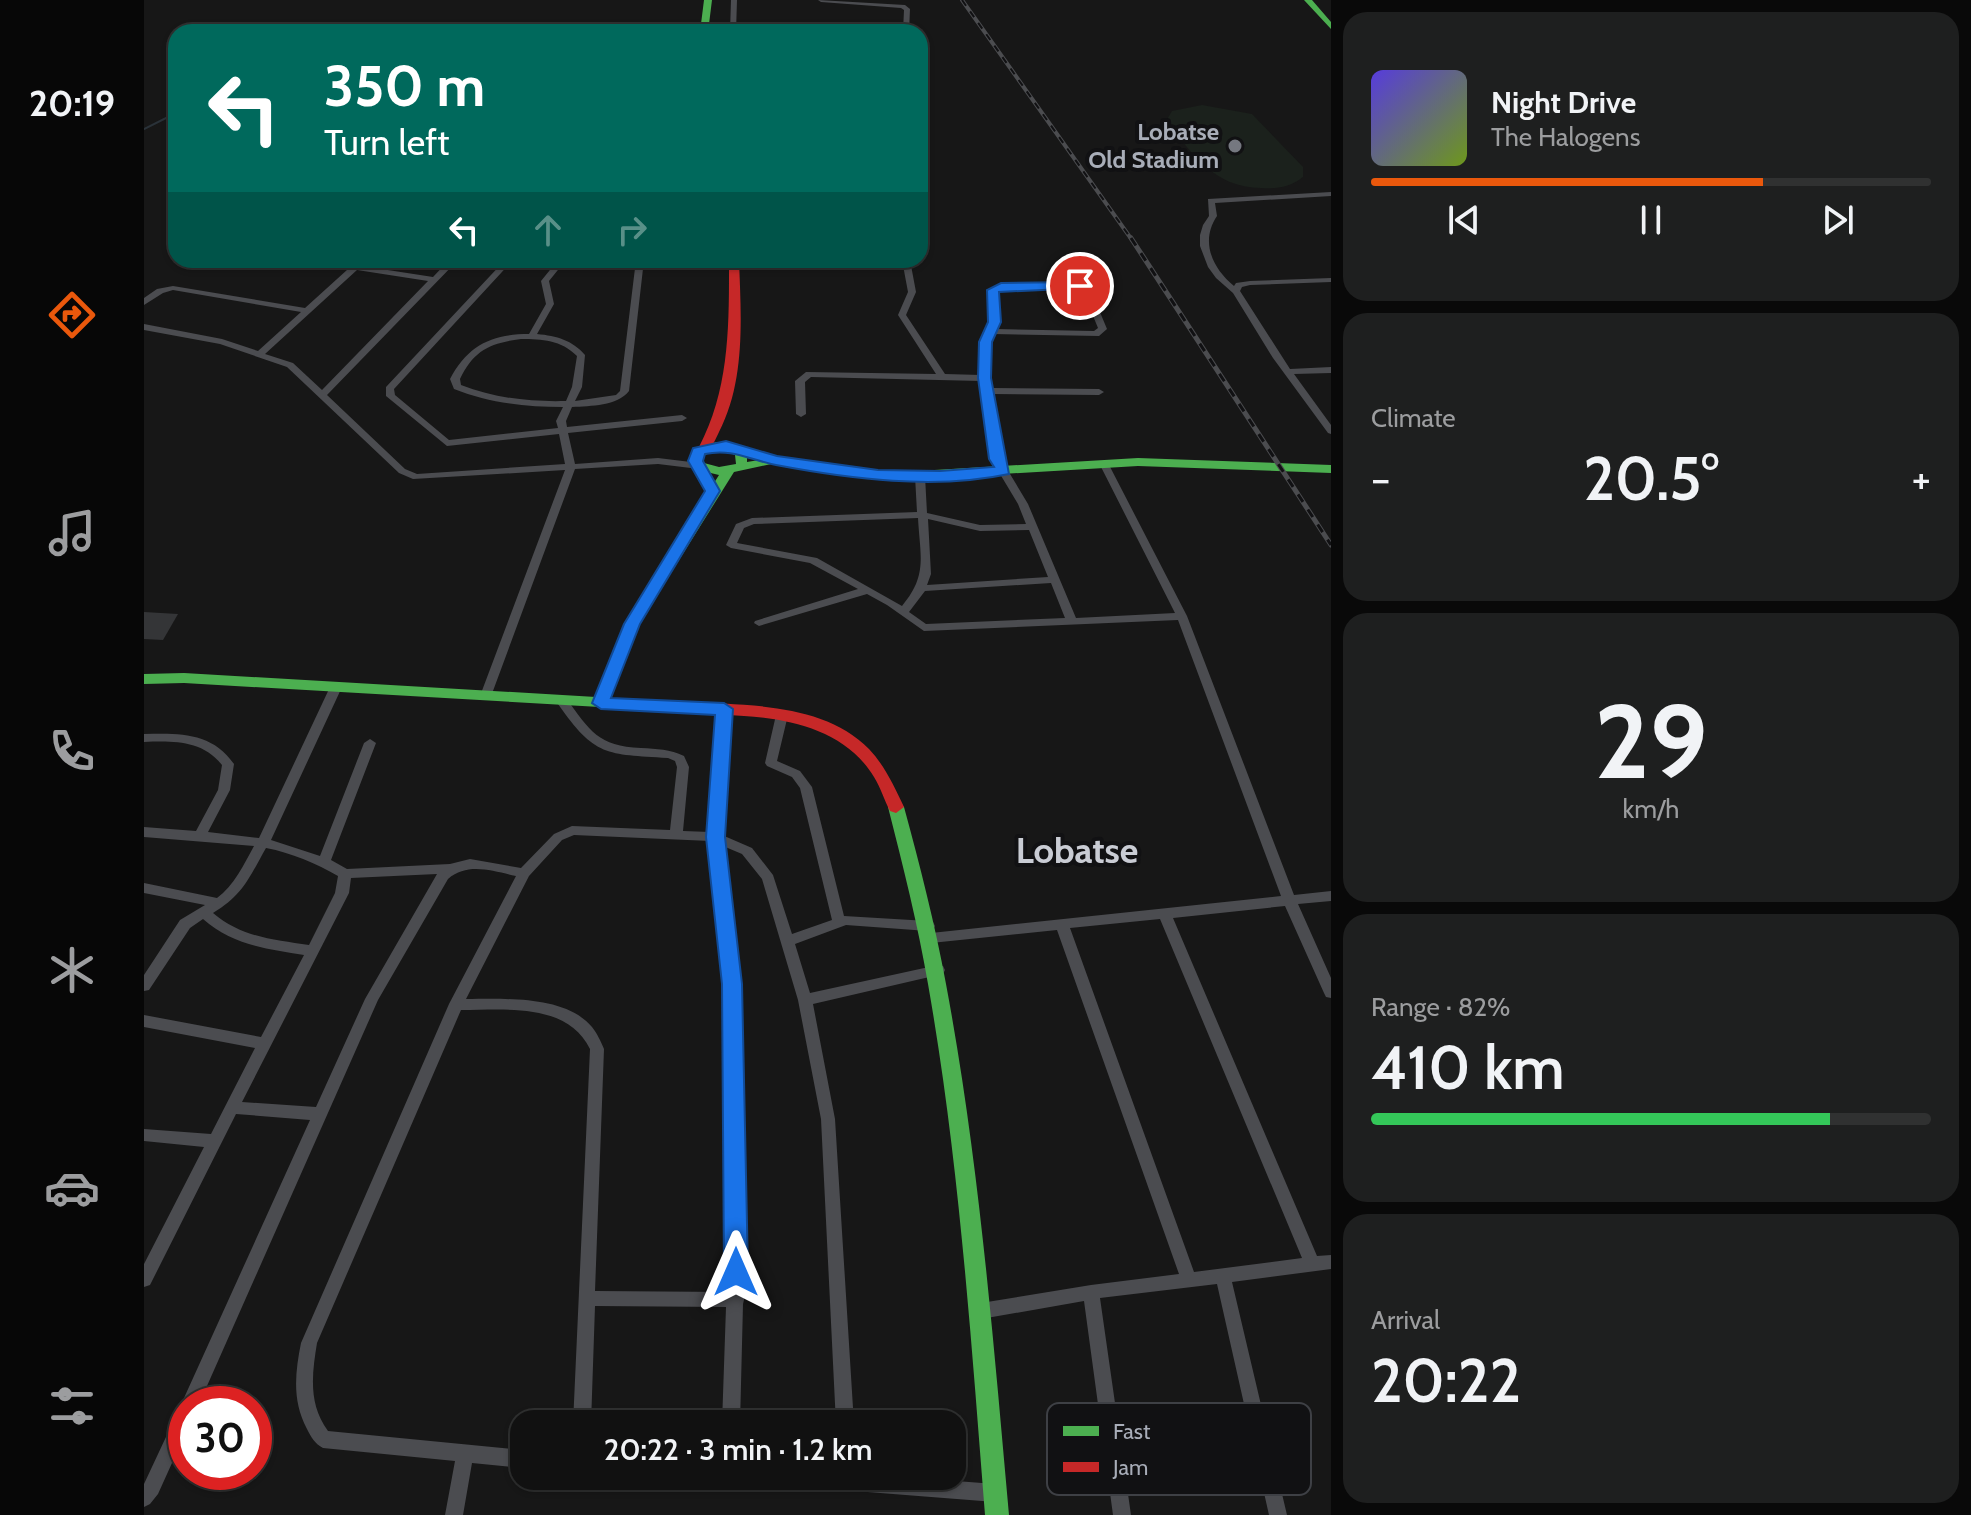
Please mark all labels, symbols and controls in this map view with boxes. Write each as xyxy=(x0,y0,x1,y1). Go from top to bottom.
text: 350 m xyxy=(324,52,485,120)
icon: left xyxy=(192,56,296,160)
text: 20:19 xyxy=(29,81,115,125)
text: Night Drive xyxy=(1491,84,1636,121)
place label: Lobatse Old Stadium xyxy=(1088,117,1219,174)
text: Turn left xyxy=(324,120,449,164)
text: The Halogens xyxy=(1491,121,1640,153)
marker: Lobatse Old Stadium xyxy=(1226,137,1244,155)
icon: previous xyxy=(1442,198,1486,242)
icon: pause xyxy=(1629,198,1673,242)
icon: next xyxy=(1816,198,1860,242)
icon: left xyxy=(442,208,486,252)
icon: ahead xyxy=(526,208,570,252)
icon: right xyxy=(610,208,654,252)
pin xyxy=(1046,252,1114,320)
icon: arrive xyxy=(1058,264,1102,308)
icon: directions xyxy=(44,287,100,343)
text: Climate xyxy=(1371,402,1456,434)
text: 20.5° xyxy=(1583,442,1719,515)
text: − xyxy=(1371,452,1390,505)
text: + xyxy=(1912,452,1931,505)
icon: music xyxy=(44,505,100,561)
text: 29 xyxy=(1594,678,1708,804)
icon: phone xyxy=(44,723,100,779)
text: km/h xyxy=(1623,793,1679,825)
district label: Lobatse xyxy=(1016,828,1138,872)
icon: climate xyxy=(44,942,100,998)
text: Range · 82% xyxy=(1371,991,1510,1023)
text: 410 km xyxy=(1371,1031,1565,1104)
icon: car xyxy=(44,1160,100,1216)
position arrow xyxy=(694,1230,778,1314)
text: Arrival xyxy=(1371,1304,1440,1336)
text: 20:22 xyxy=(1371,1344,1521,1417)
icon: filters xyxy=(44,1378,100,1434)
speed limit sign: 30 xyxy=(168,1386,272,1490)
legend xyxy=(1047,1403,1311,1495)
text: Fast xyxy=(1113,1418,1151,1445)
text: 20:22 · 3 min · 1.2 km xyxy=(604,1431,872,1468)
text: Jam xyxy=(1112,1454,1148,1481)

